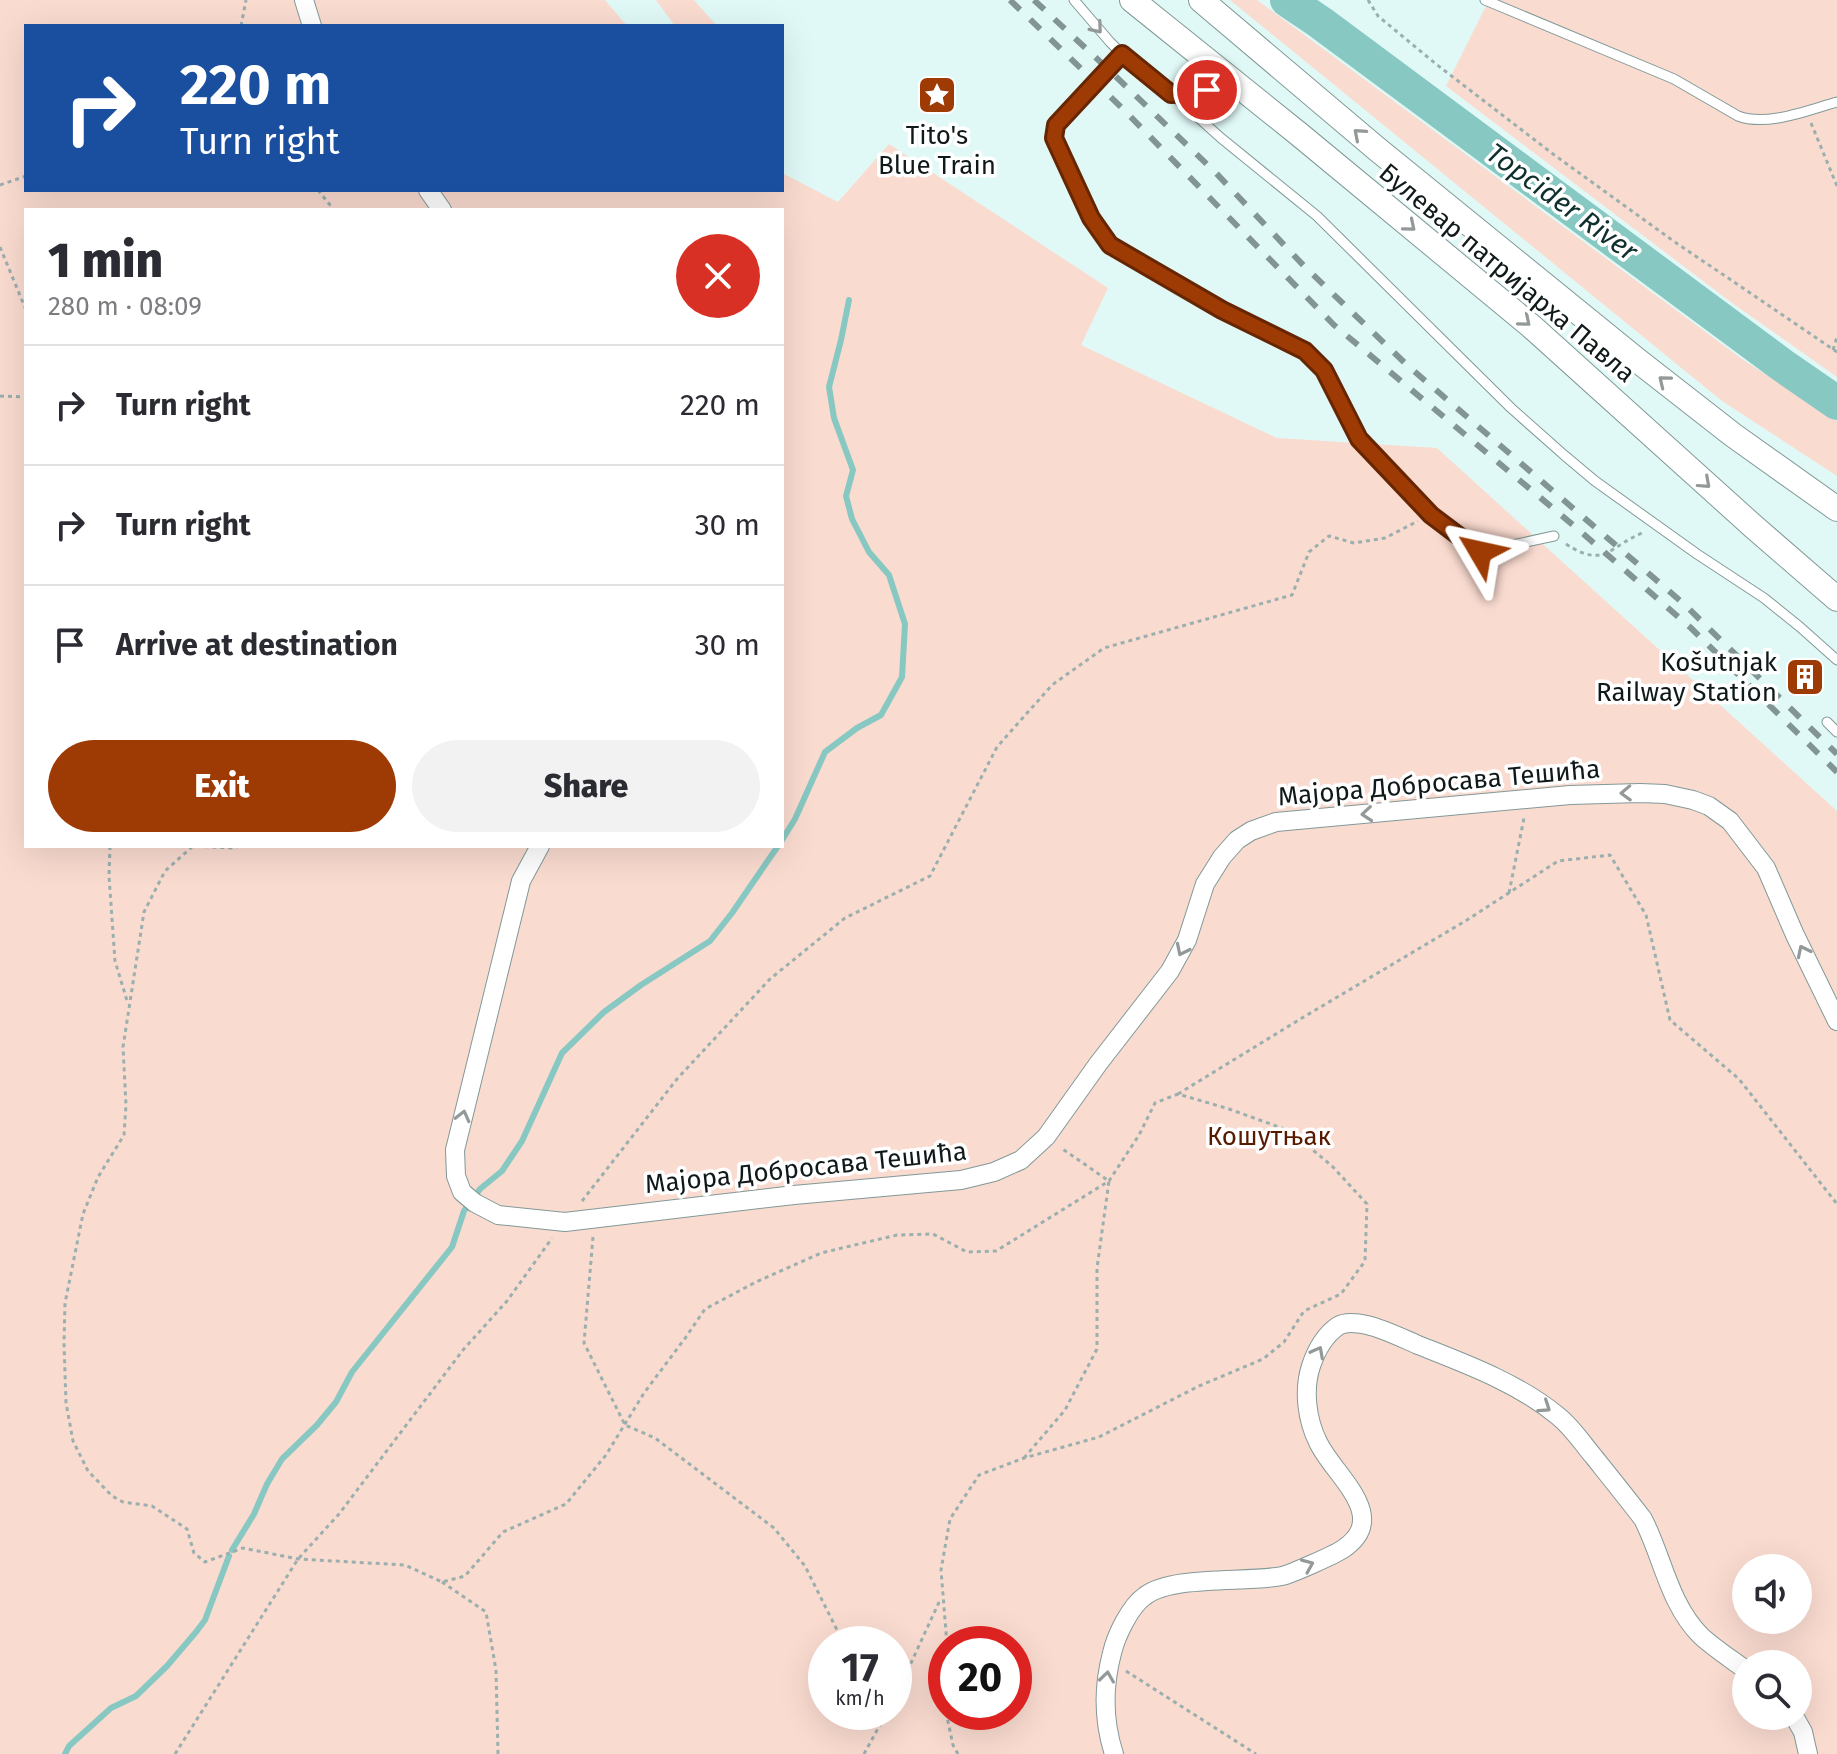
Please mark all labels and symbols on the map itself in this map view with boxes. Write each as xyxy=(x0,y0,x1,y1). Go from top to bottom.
one-way arrow xyxy=(1087,18,1102,33)
pin xyxy=(1173,56,1241,124)
place icon: Tito's Blue Train xyxy=(916,74,958,116)
place label: Tito's Blue Train xyxy=(878,120,996,181)
one-way arrow xyxy=(1354,129,1369,144)
water label: Topcider River xyxy=(1480,136,1645,269)
street label: Булевар патријарха Павла xyxy=(1373,157,1641,389)
one-way arrow xyxy=(1400,216,1415,231)
one-way arrow xyxy=(1516,311,1531,326)
one-way arrow xyxy=(1658,377,1673,391)
one-way arrow xyxy=(1696,473,1711,488)
position arrow xyxy=(1438,510,1522,594)
place label: Košutnjak Railway Station xyxy=(1596,647,1778,708)
building icon: Košutnjak Railway Station xyxy=(1784,656,1826,698)
street label: Мајора Добросава Тешића xyxy=(1277,753,1601,813)
one-way arrow xyxy=(1619,785,1632,802)
one-way arrow xyxy=(1360,805,1373,822)
one-way arrow xyxy=(1176,941,1191,956)
one-way arrow xyxy=(1797,944,1813,959)
one-way arrow xyxy=(454,1110,471,1124)
park label: Кошутњак xyxy=(1207,1121,1332,1152)
street label: Мајора Добросава Тешића xyxy=(644,1136,968,1200)
one-way arrow xyxy=(1309,1346,1324,1360)
one-way arrow xyxy=(1537,1397,1551,1412)
one-way arrow xyxy=(1300,1558,1314,1574)
speed limit sign: 20 xyxy=(928,1626,1032,1730)
one-way arrow xyxy=(1098,1670,1115,1684)

